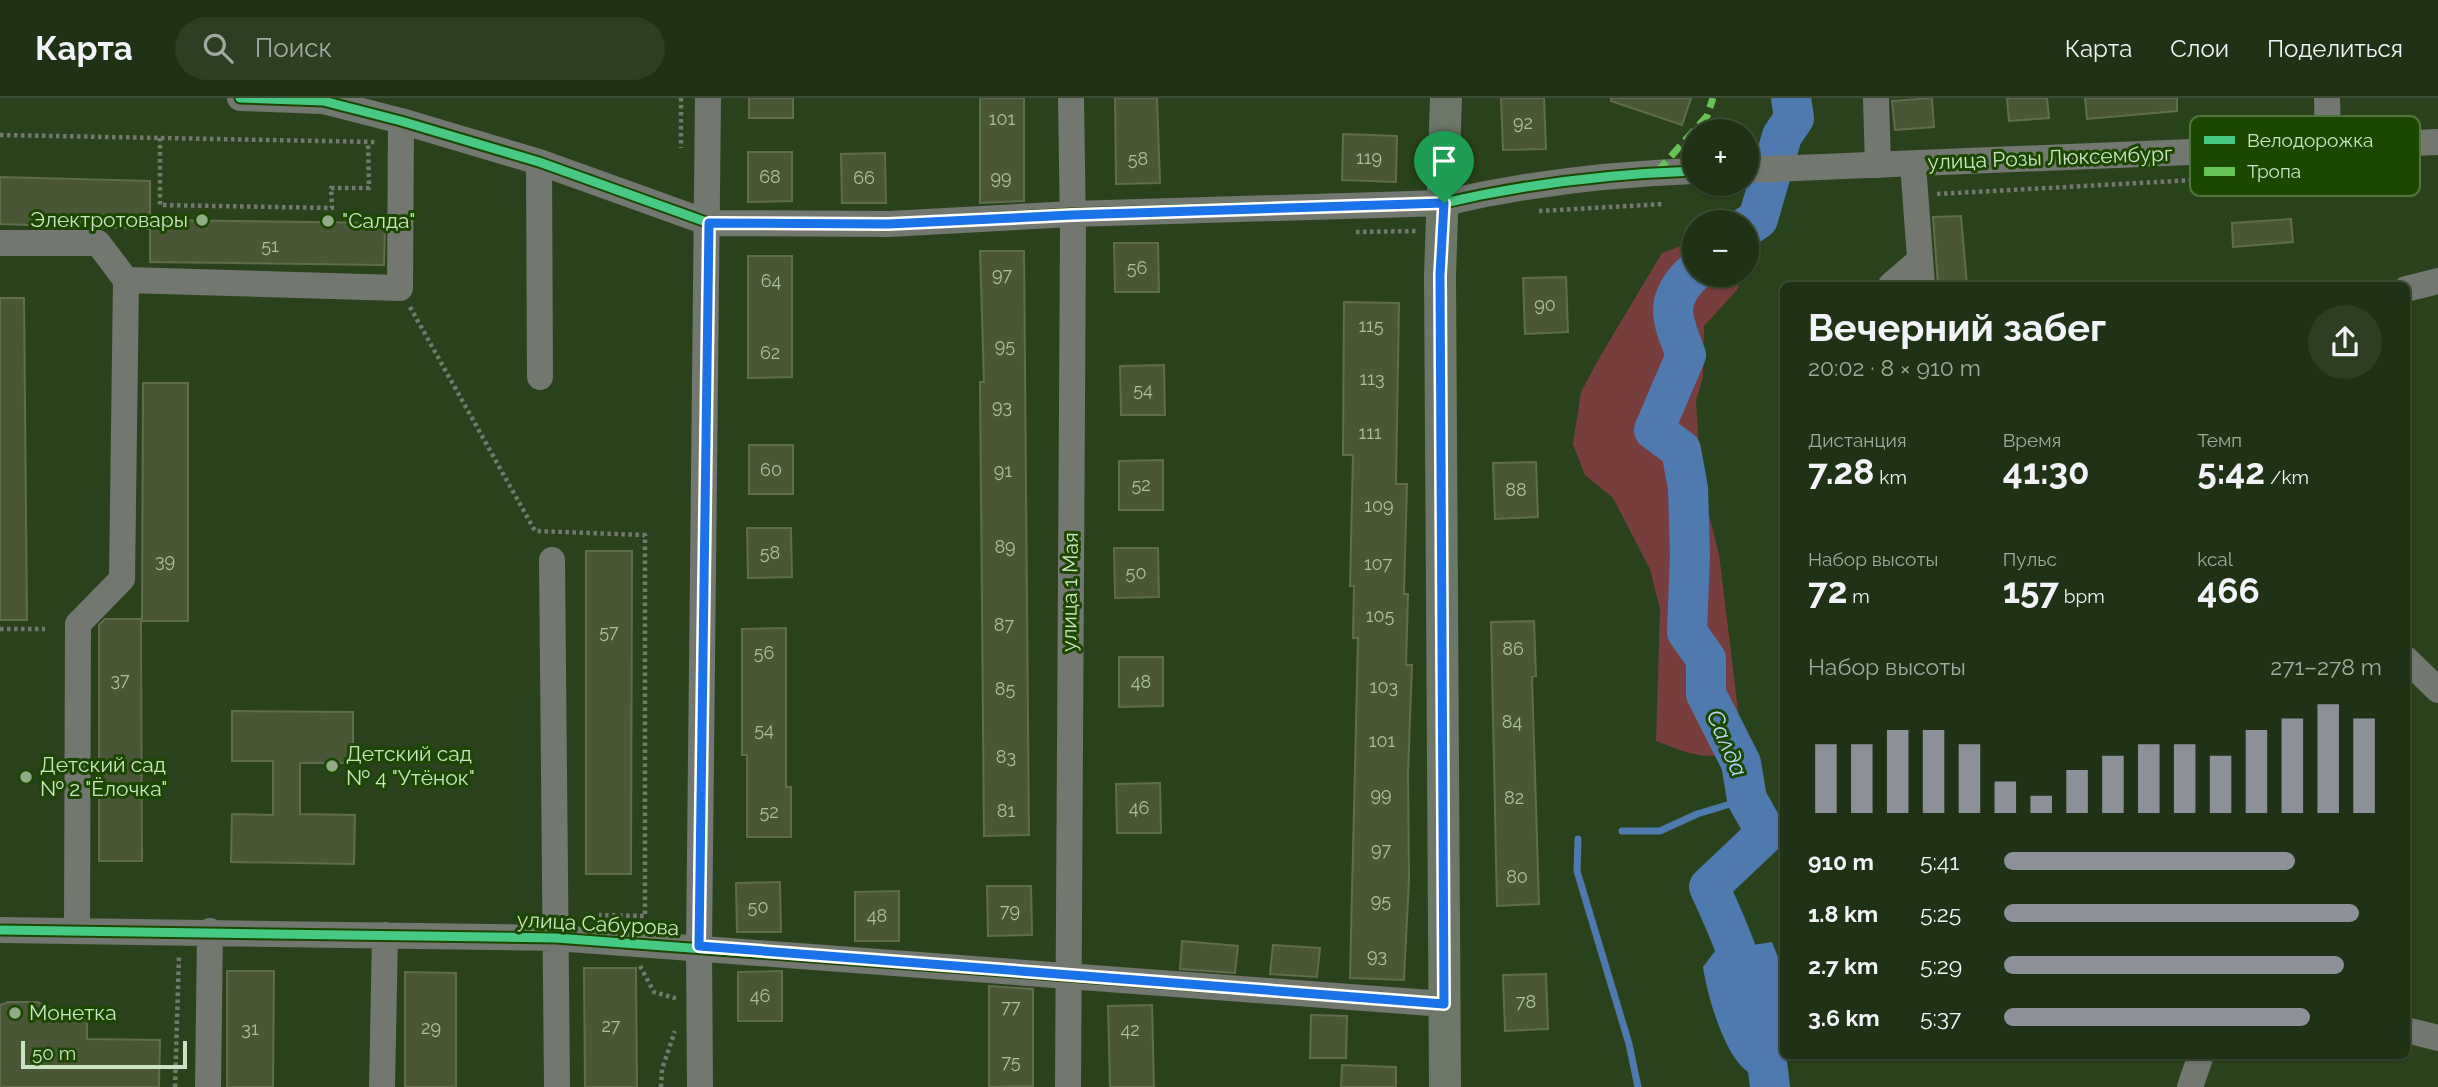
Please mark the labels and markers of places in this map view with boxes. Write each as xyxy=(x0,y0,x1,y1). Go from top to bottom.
pin xyxy=(1414,131,1474,203)
place label: Электротовары xyxy=(30,207,188,232)
place label: "Салда" xyxy=(342,208,415,233)
marker: Электротовары xyxy=(194,212,210,228)
marker: "Салда" xyxy=(320,213,336,229)
place label: Детский сад № 4 "Утёнок" xyxy=(346,741,475,790)
place label: Детский сад № 2 "Ёлочка" xyxy=(40,752,168,801)
marker: Детский сад № 4 "Утёнок" xyxy=(324,758,340,774)
marker: Детский сад № 2 "Ёлочка" xyxy=(18,769,34,785)
place label: Монетка xyxy=(29,1000,117,1025)
marker: Монетка xyxy=(7,1005,23,1021)

